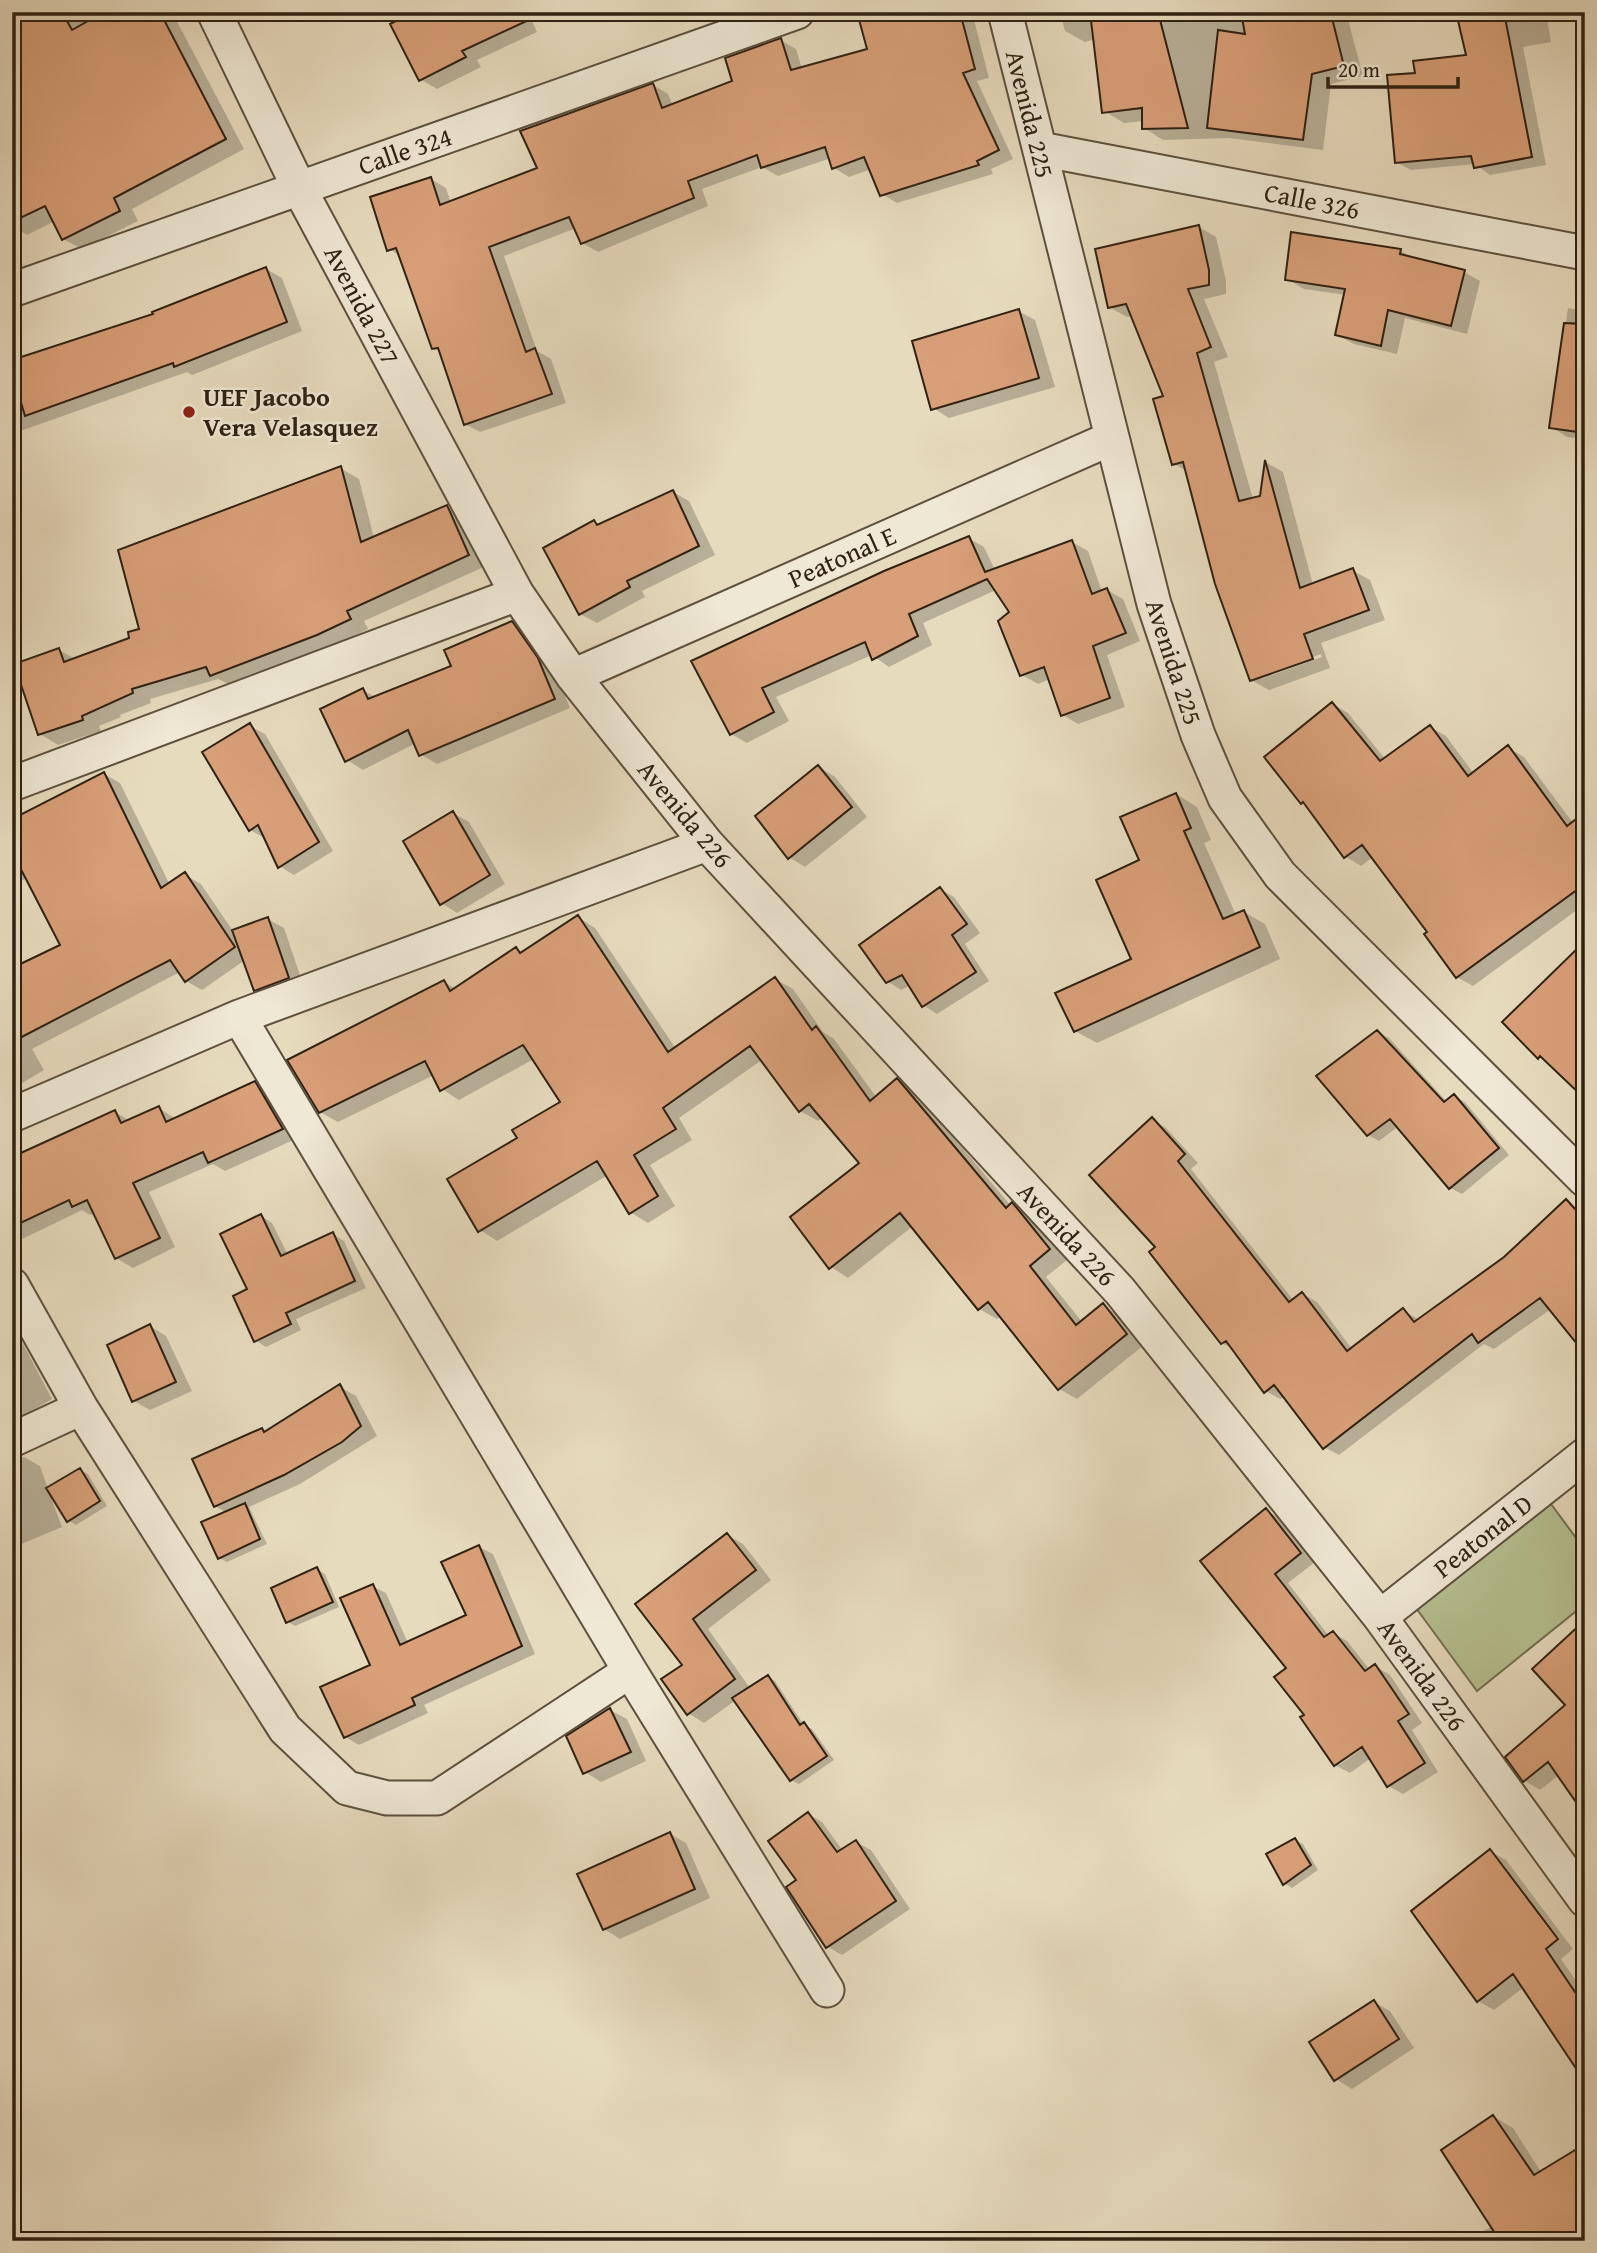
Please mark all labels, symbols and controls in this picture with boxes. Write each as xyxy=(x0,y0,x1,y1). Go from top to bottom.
street label: Avenida 225 xyxy=(996,46,1065,182)
scale bar xyxy=(1328,46,1457,90)
text: 20 m xyxy=(1338,54,1380,85)
street label: Calle 324 xyxy=(353,116,457,185)
street label: Calle 326 xyxy=(1261,172,1363,229)
street label: Avenida 227 xyxy=(315,238,410,371)
place label: UEF Jacobo Vera Velasquez xyxy=(203,377,378,446)
marker: UEF Jacobo Vera Velasquez xyxy=(181,404,197,420)
street label: Peatonal E xyxy=(782,516,902,598)
street label: Avenida 225 xyxy=(1136,594,1213,730)
street label: Avenida 226 xyxy=(629,751,742,876)
street label: Avenida 226 xyxy=(1009,1173,1126,1295)
street label: Peatonal D xyxy=(1425,1484,1541,1587)
street label: Avenida 226 xyxy=(1368,1611,1476,1739)

